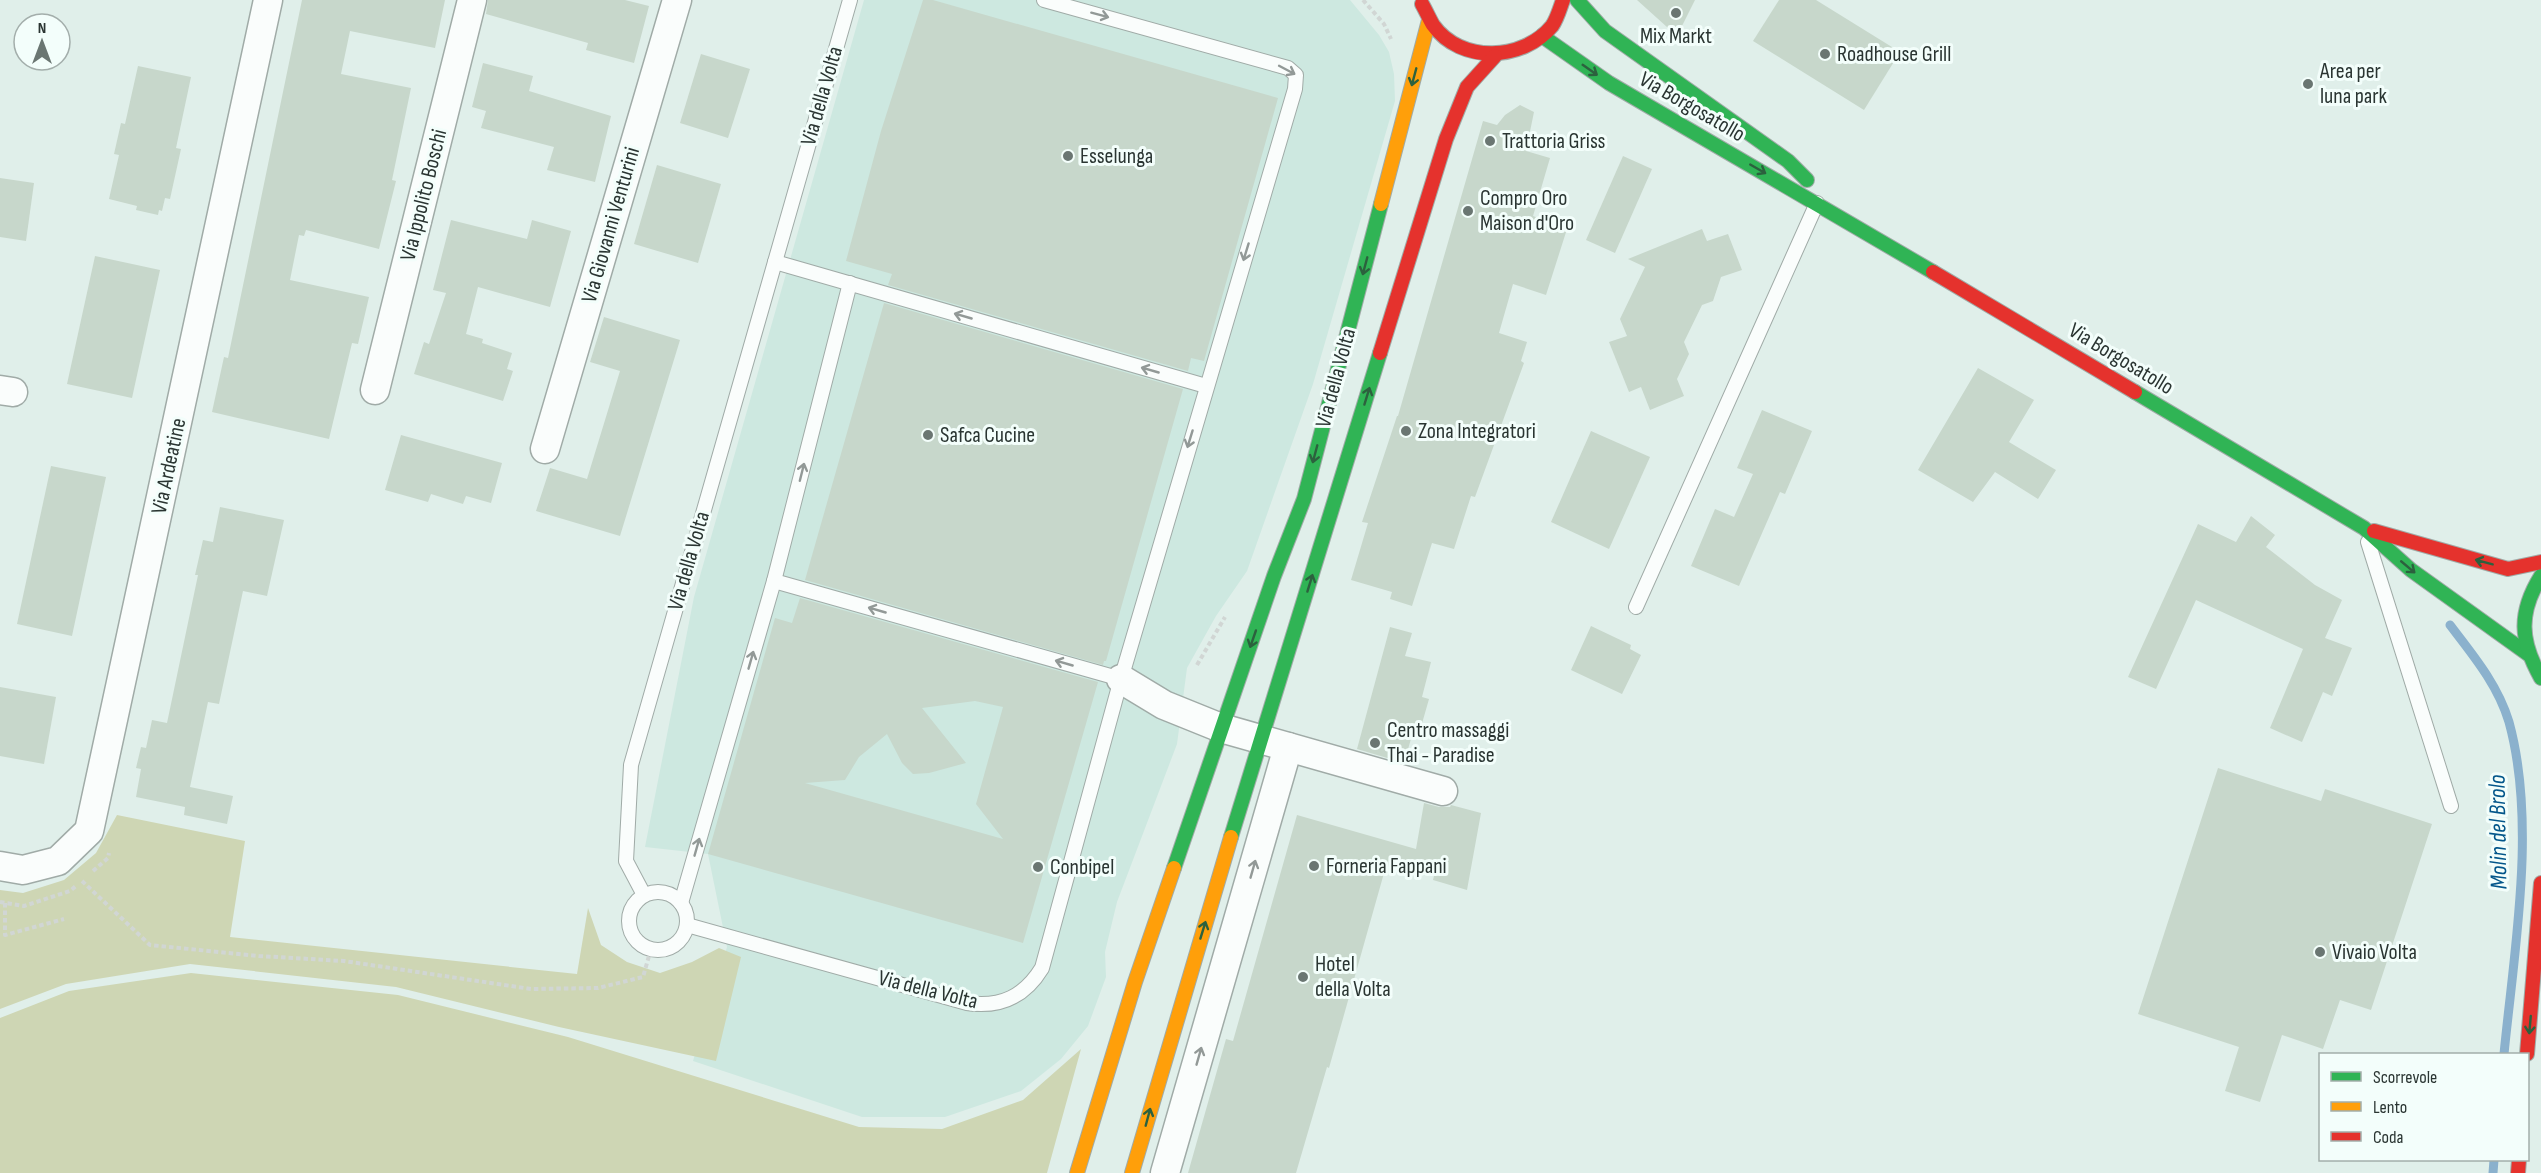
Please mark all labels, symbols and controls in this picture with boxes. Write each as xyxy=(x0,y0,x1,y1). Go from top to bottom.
marker: Mix Markt xyxy=(1669,6,1683,20)
one-way arrow xyxy=(1091,10,1110,22)
north arrow xyxy=(12,12,72,72)
text: N xyxy=(38,19,46,38)
place label: Mix Markt xyxy=(1640,23,1712,50)
place label: Roadhouse Grill xyxy=(1837,41,1951,68)
street label: Via della Volta xyxy=(795,43,849,149)
marker: Roadhouse Grill xyxy=(1818,47,1832,61)
place label: Area per luna park xyxy=(2319,58,2388,110)
one-way arrow xyxy=(1278,64,1295,76)
one-way arrow xyxy=(1581,64,1597,76)
street label: Via Borgosatollo xyxy=(1634,66,1750,148)
one-way arrow xyxy=(1408,67,1420,86)
marker: Area per luna park xyxy=(2301,77,2315,91)
street label: Via Ippolito Boschi xyxy=(395,126,453,264)
place label: Trattoria Griss xyxy=(1502,128,1606,155)
marker: Trattoria Griss xyxy=(1483,134,1497,148)
place label: Esselunga xyxy=(1080,143,1153,170)
street label: Via Giovanni Venturini xyxy=(576,144,646,306)
marker: Esselunga xyxy=(1061,149,1075,163)
one-way arrow xyxy=(1749,163,1766,175)
place label: Compro Oro Maison d'Oro xyxy=(1480,185,1574,237)
marker: Compro Oro Maison d'Oro xyxy=(1461,204,1475,218)
one-way arrow xyxy=(1240,242,1251,261)
one-way arrow xyxy=(1359,256,1370,275)
one-way arrow xyxy=(953,310,972,321)
street label: Via Borgosatollo xyxy=(2064,317,2178,401)
street label: Via della Volta xyxy=(1310,325,1362,431)
one-way arrow xyxy=(1141,364,1160,375)
one-way arrow xyxy=(1363,387,1374,406)
street label: Via Ardeatine xyxy=(146,416,192,516)
place label: Zona Integratori xyxy=(1418,418,1536,445)
place label: Safca Cucine xyxy=(940,422,1035,449)
marker: Zona Integratori xyxy=(1399,424,1413,438)
marker: Safca Cucine xyxy=(921,428,935,442)
one-way arrow xyxy=(1184,429,1195,448)
one-way arrow xyxy=(1309,444,1321,463)
one-way arrow xyxy=(797,462,809,481)
street label: Via della Volta xyxy=(662,508,716,614)
one-way arrow xyxy=(2475,556,2494,568)
one-way arrow xyxy=(2400,560,2416,573)
one-way arrow xyxy=(1305,574,1316,593)
one-way arrow xyxy=(868,604,887,615)
one-way arrow xyxy=(1246,629,1257,648)
one-way arrow xyxy=(746,651,758,670)
one-way arrow xyxy=(1055,657,1074,668)
place label: Centro massaggi Thai - Paradise xyxy=(1387,717,1509,769)
marker: Centro massaggi Thai - Paradise xyxy=(1368,736,1382,750)
water label: Molin del Brolo xyxy=(2482,774,2513,890)
one-way arrow xyxy=(692,838,703,857)
place label: Forneria Fappani xyxy=(1326,853,1447,880)
place label: Conbipel xyxy=(1050,854,1114,881)
marker: Forneria Fappani xyxy=(1307,859,1321,873)
marker: Conbipel xyxy=(1031,860,1045,874)
one-way arrow xyxy=(1248,860,1259,879)
one-way arrow xyxy=(1198,920,1209,939)
place label: Vivaio Volta xyxy=(2332,939,2417,966)
marker: Vivaio Volta xyxy=(2313,945,2327,959)
place label: Hotel della Volta xyxy=(1315,951,1391,1003)
street label: Via della Volta xyxy=(875,965,981,1015)
marker: Hotel della Volta xyxy=(1296,970,1310,984)
one-way arrow xyxy=(2524,1014,2535,1034)
one-way arrow xyxy=(1194,1047,1205,1066)
legend xyxy=(2319,1053,2529,1161)
text: Scorrevole xyxy=(2373,1067,2437,1088)
text: Lento xyxy=(2373,1097,2407,1118)
one-way arrow xyxy=(1143,1107,1154,1126)
text: Coda xyxy=(2373,1127,2404,1148)

